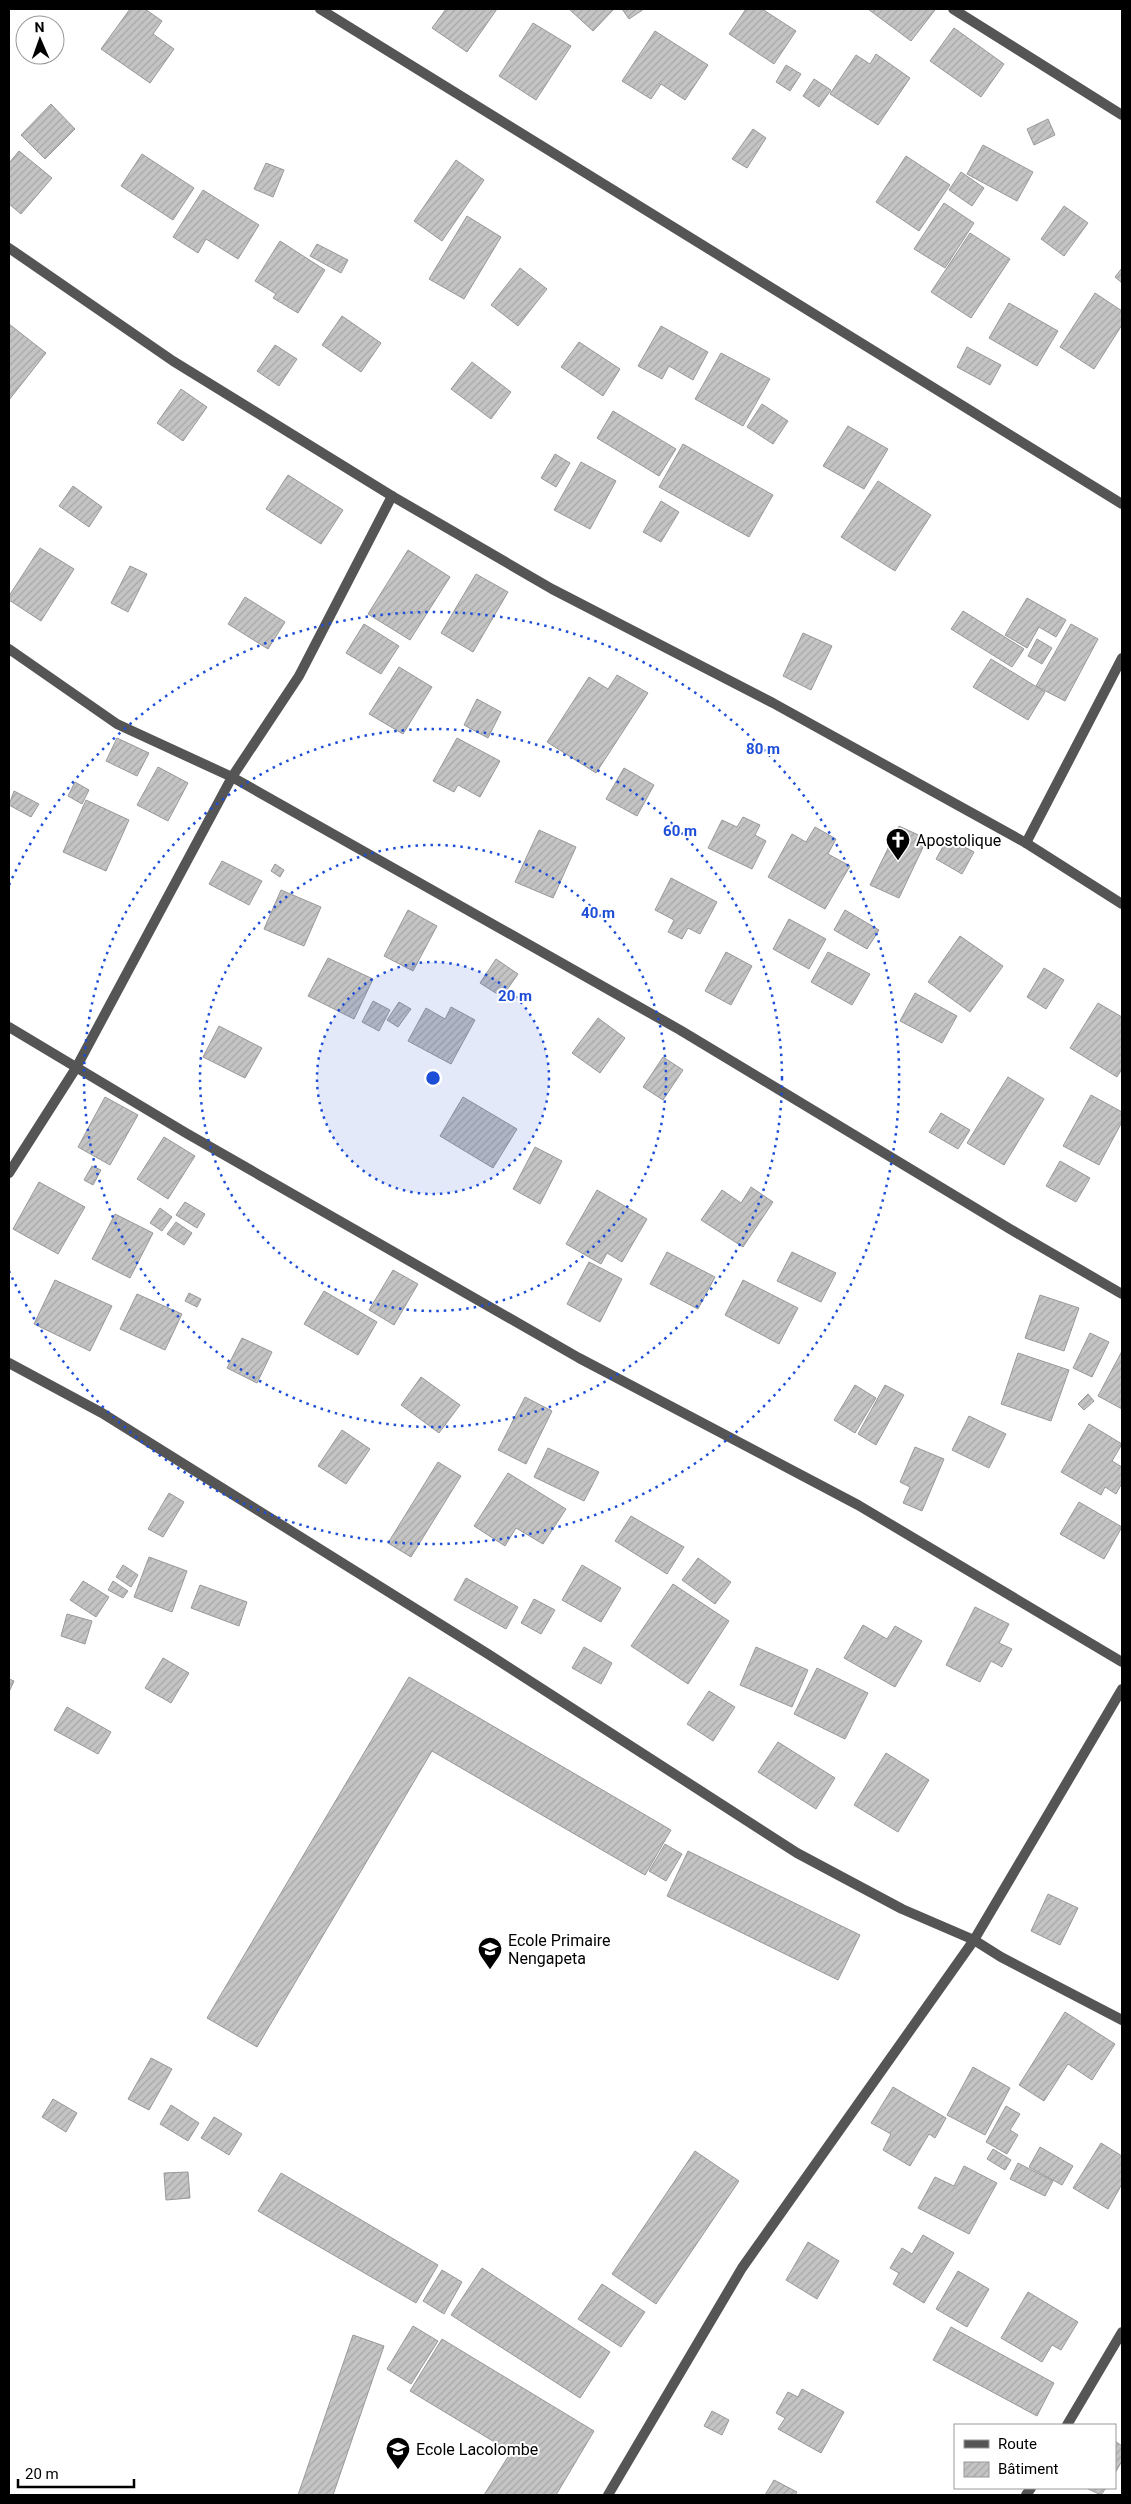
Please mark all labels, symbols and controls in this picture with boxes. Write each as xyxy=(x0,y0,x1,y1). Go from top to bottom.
north arrow xyxy=(15,15,65,65)
text: N xyxy=(34,19,45,35)
text: 80 m xyxy=(746,740,780,758)
text: 60 m xyxy=(663,822,697,840)
church icon: Apostolique xyxy=(885,827,911,861)
place label: Apostolique xyxy=(916,831,1001,850)
text: 40 m xyxy=(581,904,615,922)
text: 20 m xyxy=(498,987,532,1005)
centre of rings xyxy=(424,1069,442,1087)
place label: Ecole Primaire Nengapeta xyxy=(508,1931,611,1968)
school or university icon: Ecole Primaire Nengapeta xyxy=(477,1936,503,1970)
legend xyxy=(954,2424,1116,2489)
text: Route xyxy=(998,2435,1037,2453)
school or university icon: Ecole Lacolombe xyxy=(385,2436,411,2470)
place label: Ecole Lacolombe xyxy=(416,2440,538,2459)
scale bar xyxy=(18,2456,134,2488)
text: Bâtiment xyxy=(998,2460,1058,2478)
text: 20 m xyxy=(25,2465,59,2483)

